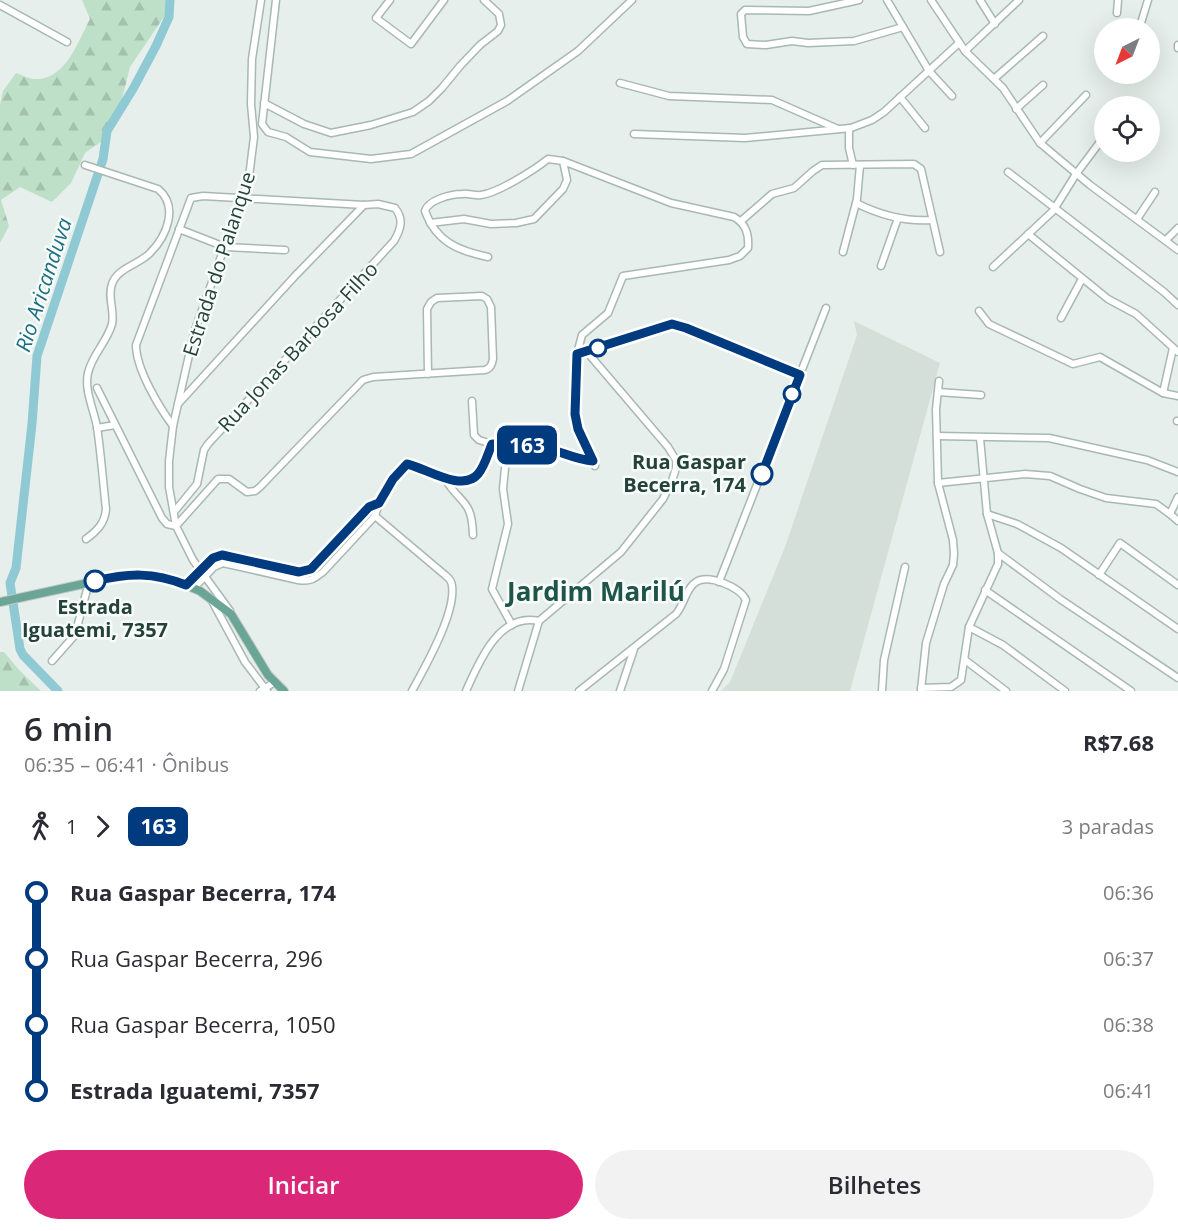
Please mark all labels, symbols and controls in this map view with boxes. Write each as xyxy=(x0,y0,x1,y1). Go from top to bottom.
north arrow xyxy=(1094,18,1160,84)
map controls xyxy=(1094,18,1160,162)
button: locate xyxy=(1094,96,1160,162)
street label: Estrada do Palanque xyxy=(176,168,261,359)
water label: Rio Aricanduva xyxy=(8,214,78,355)
street label: Rua Jonas Barbosa Filho xyxy=(212,256,384,438)
unlabelled marker xyxy=(589,339,607,357)
unlabelled marker xyxy=(783,385,801,403)
line badge: 163 xyxy=(492,426,562,464)
text: 163 xyxy=(509,431,545,459)
place label: Rua Gaspar Becerra, 174 xyxy=(623,448,747,498)
marker: Rua Gaspar Becerra, 174 xyxy=(751,463,773,485)
marker: Estrada Iguatemi, 7357 xyxy=(84,570,106,592)
district label: Jardim Marilú xyxy=(505,573,685,609)
place label: Estrada Iguatemi, 7357 xyxy=(22,593,168,643)
text: 6 min xyxy=(24,706,113,751)
text: R$7.68 xyxy=(1083,727,1154,757)
text: 06:35 – 06:41 · Ônibus xyxy=(24,751,229,778)
icon: walk xyxy=(24,810,57,843)
icon: forward xyxy=(86,810,119,843)
text: 163 xyxy=(140,812,176,840)
text: 1 xyxy=(66,813,77,840)
text: 3 paradas xyxy=(1062,813,1154,840)
text: Rua Gaspar Becerra, 174 xyxy=(70,877,336,907)
text: 06:36 xyxy=(1103,879,1154,906)
text: Rua Gaspar Becerra, 296 xyxy=(70,943,323,973)
text: 06:37 xyxy=(1103,945,1154,972)
text: Rua Gaspar Becerra, 1050 xyxy=(70,1009,336,1039)
text: 06:38 xyxy=(1103,1011,1154,1038)
text: Estrada Iguatemi, 7357 xyxy=(70,1075,320,1105)
text: 06:41 xyxy=(1103,1077,1154,1104)
button: Iniciar xyxy=(24,1150,583,1219)
button: Bilhetes xyxy=(595,1150,1154,1219)

